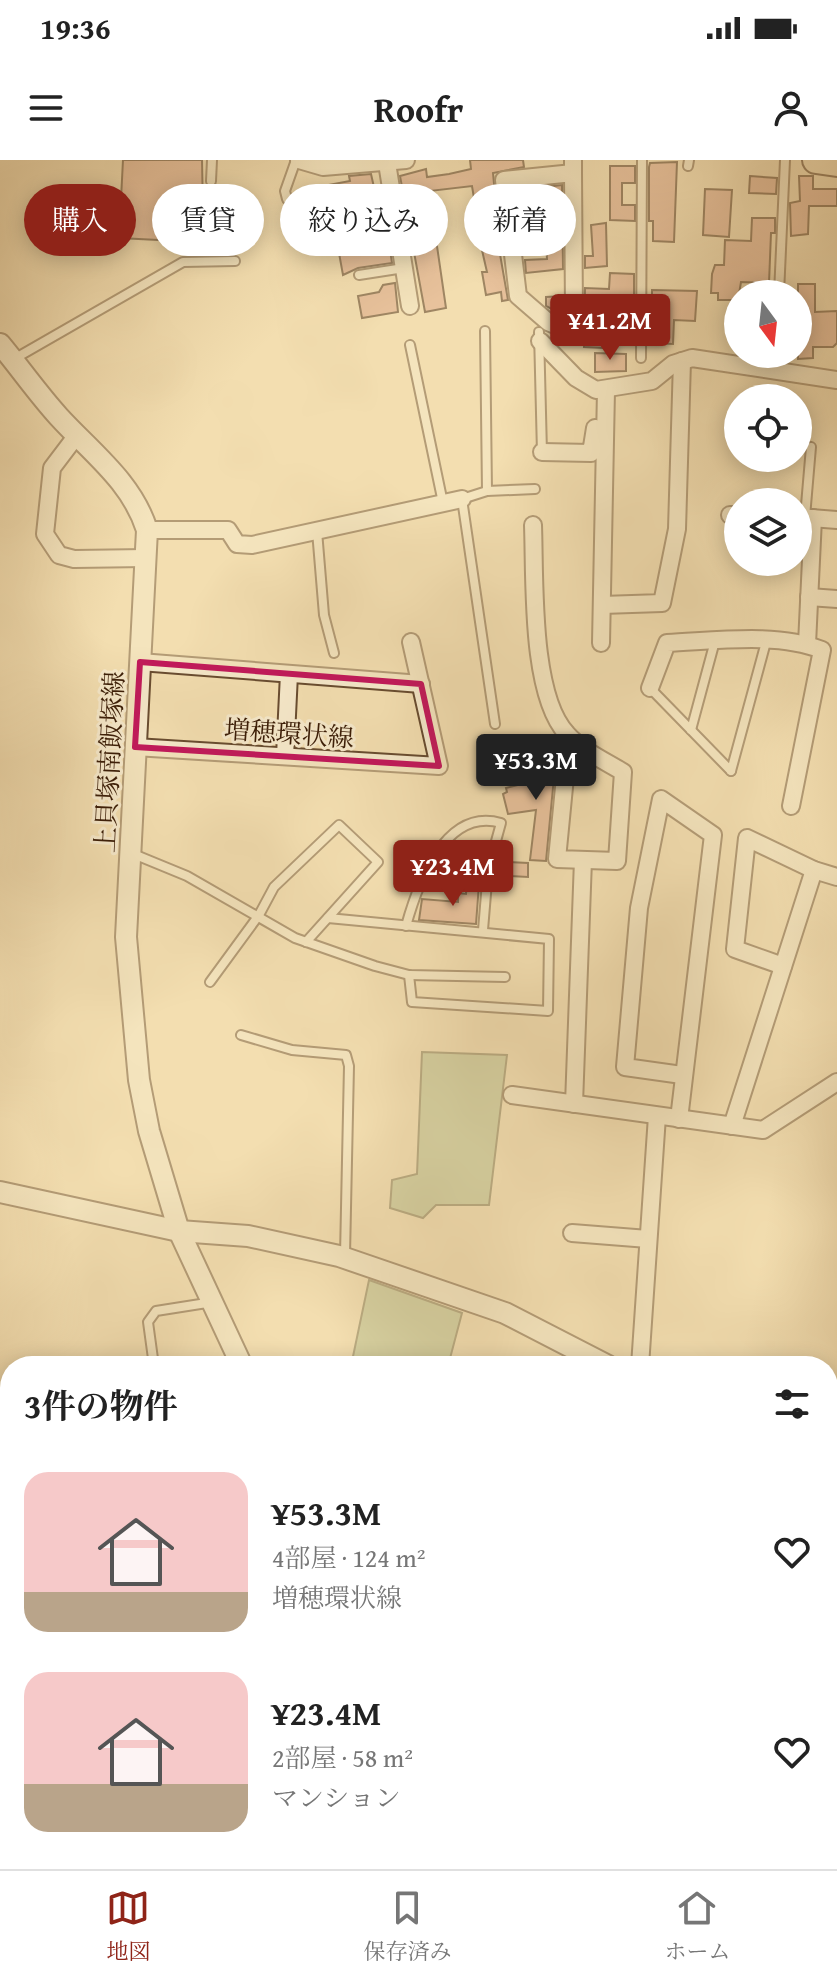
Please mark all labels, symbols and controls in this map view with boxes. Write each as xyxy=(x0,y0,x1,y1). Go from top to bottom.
text: 19:36 xyxy=(40,6,111,50)
text: Roofr xyxy=(374,82,463,135)
icon: menu xyxy=(24,86,68,130)
icon: person xyxy=(769,86,813,130)
chip: 購入 xyxy=(24,184,136,256)
chip: 賃貸 xyxy=(152,184,264,256)
chip: 絞り込み xyxy=(280,184,448,256)
chip: 新着 xyxy=(464,184,576,256)
north arrow xyxy=(724,280,812,368)
map controls xyxy=(724,280,812,576)
pin: ¥41.2M xyxy=(545,294,675,362)
text: ¥41.2M xyxy=(568,300,652,339)
button: locate xyxy=(724,384,812,472)
button: layers xyxy=(724,488,812,576)
street label: 上貝塚南飯塚線 xyxy=(85,670,133,854)
street label: 増穂環状線 xyxy=(223,709,355,757)
pin: ¥53.3M xyxy=(471,734,601,802)
text: ¥53.3M xyxy=(494,740,578,779)
pin: ¥23.4M xyxy=(388,840,518,908)
text: ¥23.4M xyxy=(411,846,495,885)
text: 3件の物件 xyxy=(24,1381,178,1430)
icon: filters xyxy=(770,1382,814,1426)
text: ¥53.3M xyxy=(272,1488,381,1537)
icon: home xyxy=(88,1504,184,1600)
icon: heart xyxy=(770,1530,814,1574)
text: 4部屋 · 124 m² xyxy=(272,1538,426,1577)
text: 増穂環状線 xyxy=(272,1578,402,1617)
text: ¥23.4M xyxy=(272,1688,381,1737)
icon: home xyxy=(88,1704,184,1800)
icon: heart xyxy=(770,1730,814,1774)
text: 2部屋 · 58 m² xyxy=(272,1738,413,1777)
text: マンション xyxy=(272,1778,401,1817)
tab: 地図 xyxy=(106,1886,151,1967)
tab: 保存済み xyxy=(363,1886,452,1967)
tab: ホーム xyxy=(664,1886,731,1967)

